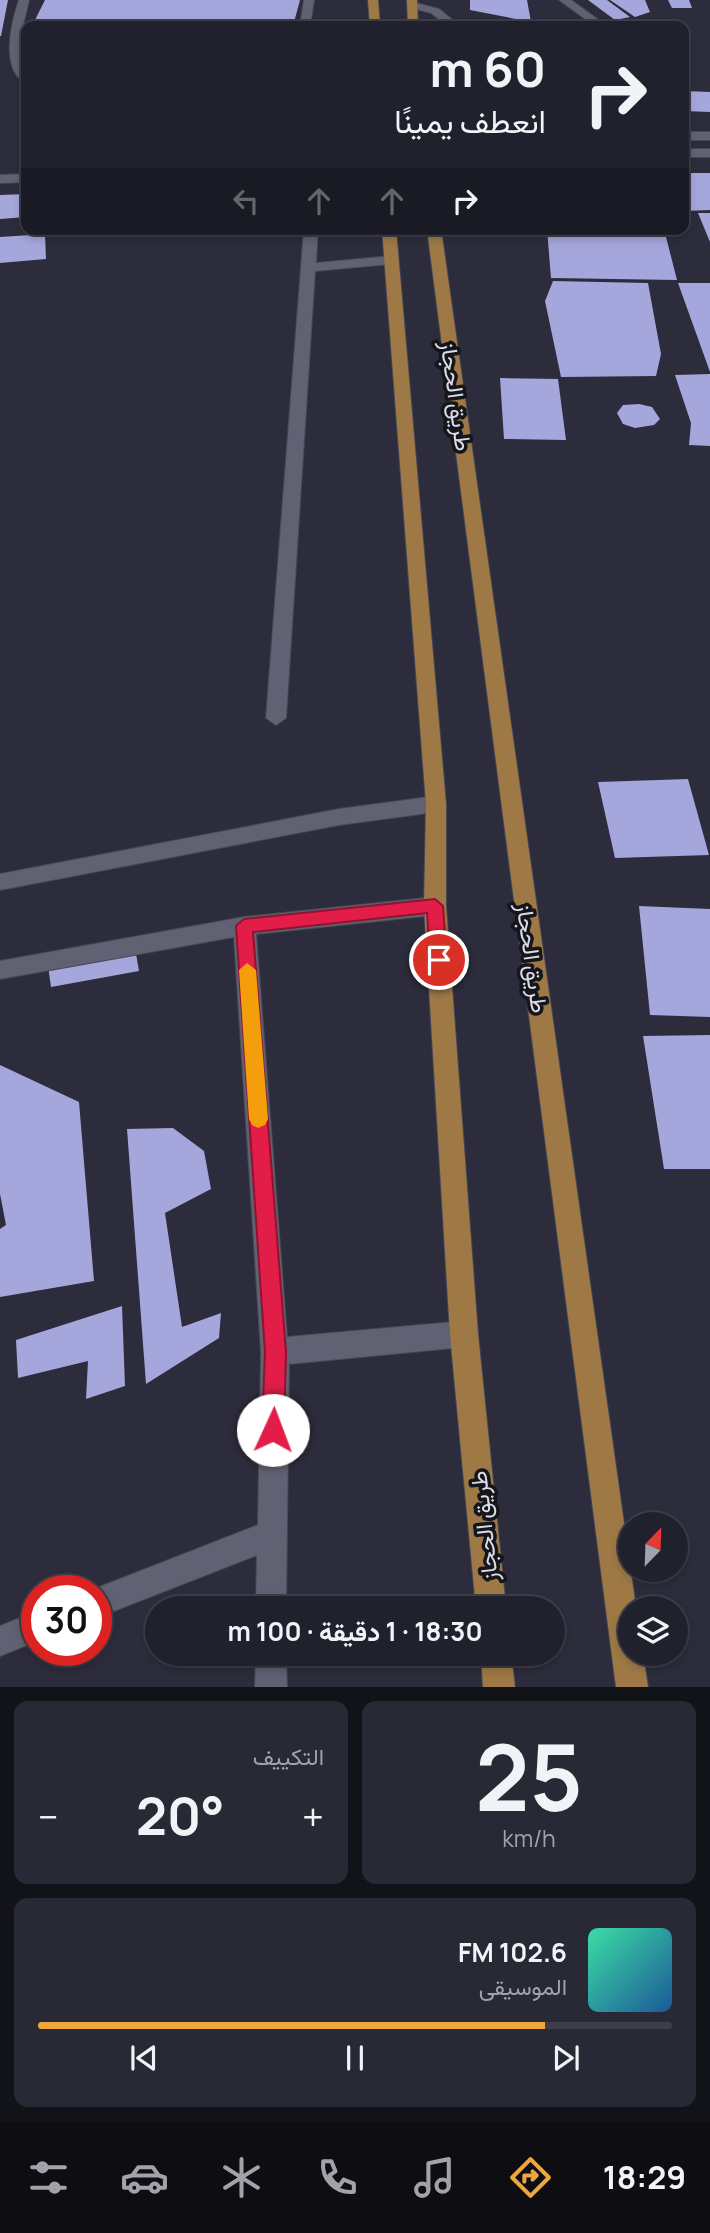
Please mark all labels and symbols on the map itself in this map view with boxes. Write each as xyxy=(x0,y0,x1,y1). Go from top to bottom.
street label: طريق الحجاز xyxy=(433,338,481,453)
street label: طريق الحجاز xyxy=(509,900,557,1015)
pin xyxy=(409,930,469,990)
position arrow xyxy=(236,1393,310,1467)
street label: طريق الحجاز xyxy=(461,1469,505,1584)
north arrow xyxy=(618,1512,688,1582)
speed limit sign: 30 xyxy=(21,1575,112,1666)

